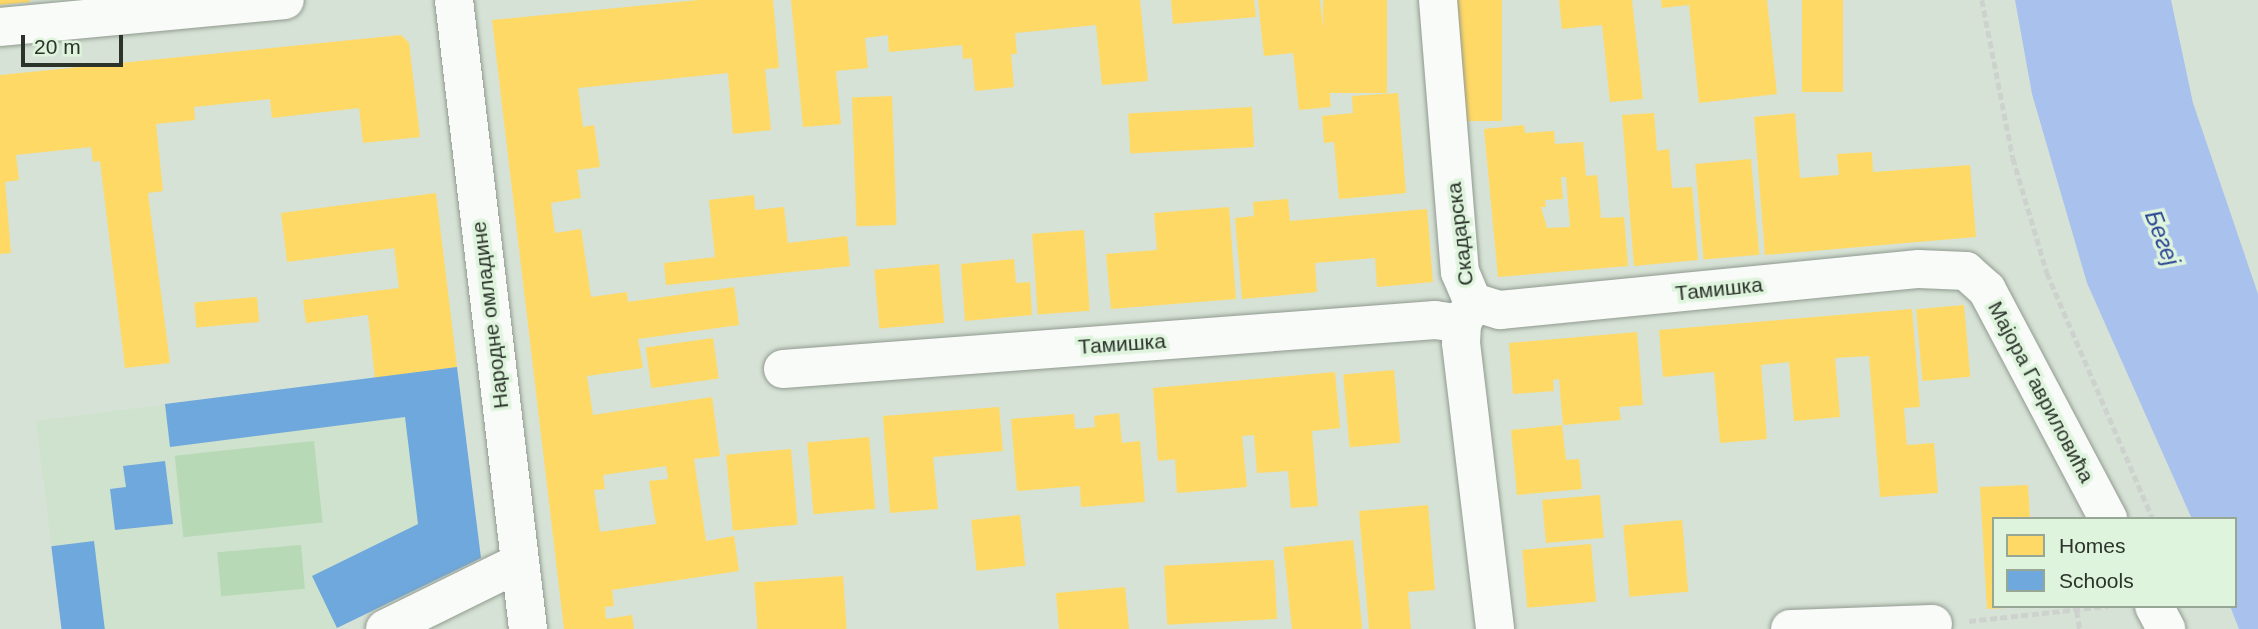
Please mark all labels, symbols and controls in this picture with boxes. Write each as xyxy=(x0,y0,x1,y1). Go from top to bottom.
scale bar xyxy=(24,21,126,65)
text: 20 m xyxy=(34,35,81,58)
street label: Скадарска xyxy=(1441,181,1479,287)
water label: Бегеј xyxy=(2139,207,2185,269)
street label: Народне омладине xyxy=(466,220,514,410)
street label: Тамишка xyxy=(1674,272,1764,306)
street label: Мајора Гавриловића xyxy=(1983,297,2099,487)
street label: Тамишка xyxy=(1077,328,1167,360)
legend xyxy=(1992,517,2237,608)
text: Homes xyxy=(2059,534,2126,557)
text: Schools xyxy=(2059,569,2134,592)

